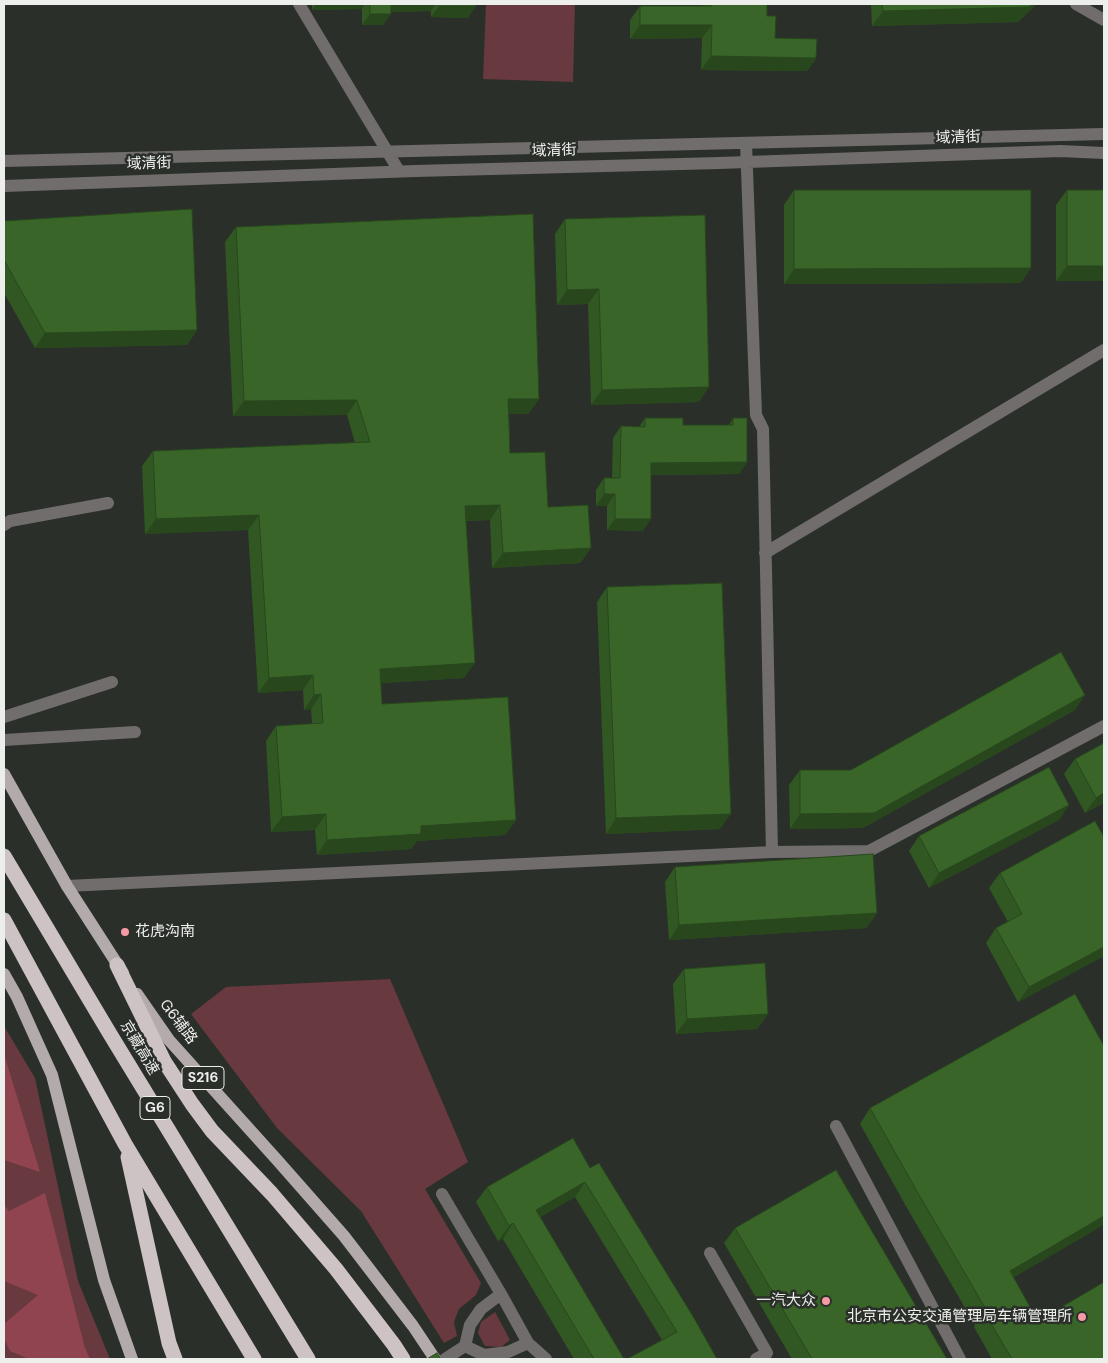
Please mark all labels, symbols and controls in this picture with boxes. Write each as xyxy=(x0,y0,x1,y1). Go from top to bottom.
street label: 域清街 xyxy=(935,128,981,148)
street label: 域清街 xyxy=(531,141,577,161)
street label: 域清街 xyxy=(126,154,172,174)
place label: 花虎沟南 xyxy=(135,923,195,941)
marker: 花虎沟南 xyxy=(119,926,131,938)
street label: G6辅路 xyxy=(156,996,200,1048)
street label: 京藏高速 xyxy=(116,1018,162,1078)
road number: S216 xyxy=(182,1066,224,1090)
road number: G6 xyxy=(140,1096,170,1120)
place label: 一汽大众 xyxy=(756,1292,816,1310)
marker: 一汽大众 xyxy=(820,1295,832,1307)
place label: 北京市公安交通管理局车辆管理所 xyxy=(847,1308,1072,1326)
marker: 北京市公安交通管理局车辆管理所 xyxy=(1076,1311,1088,1323)

